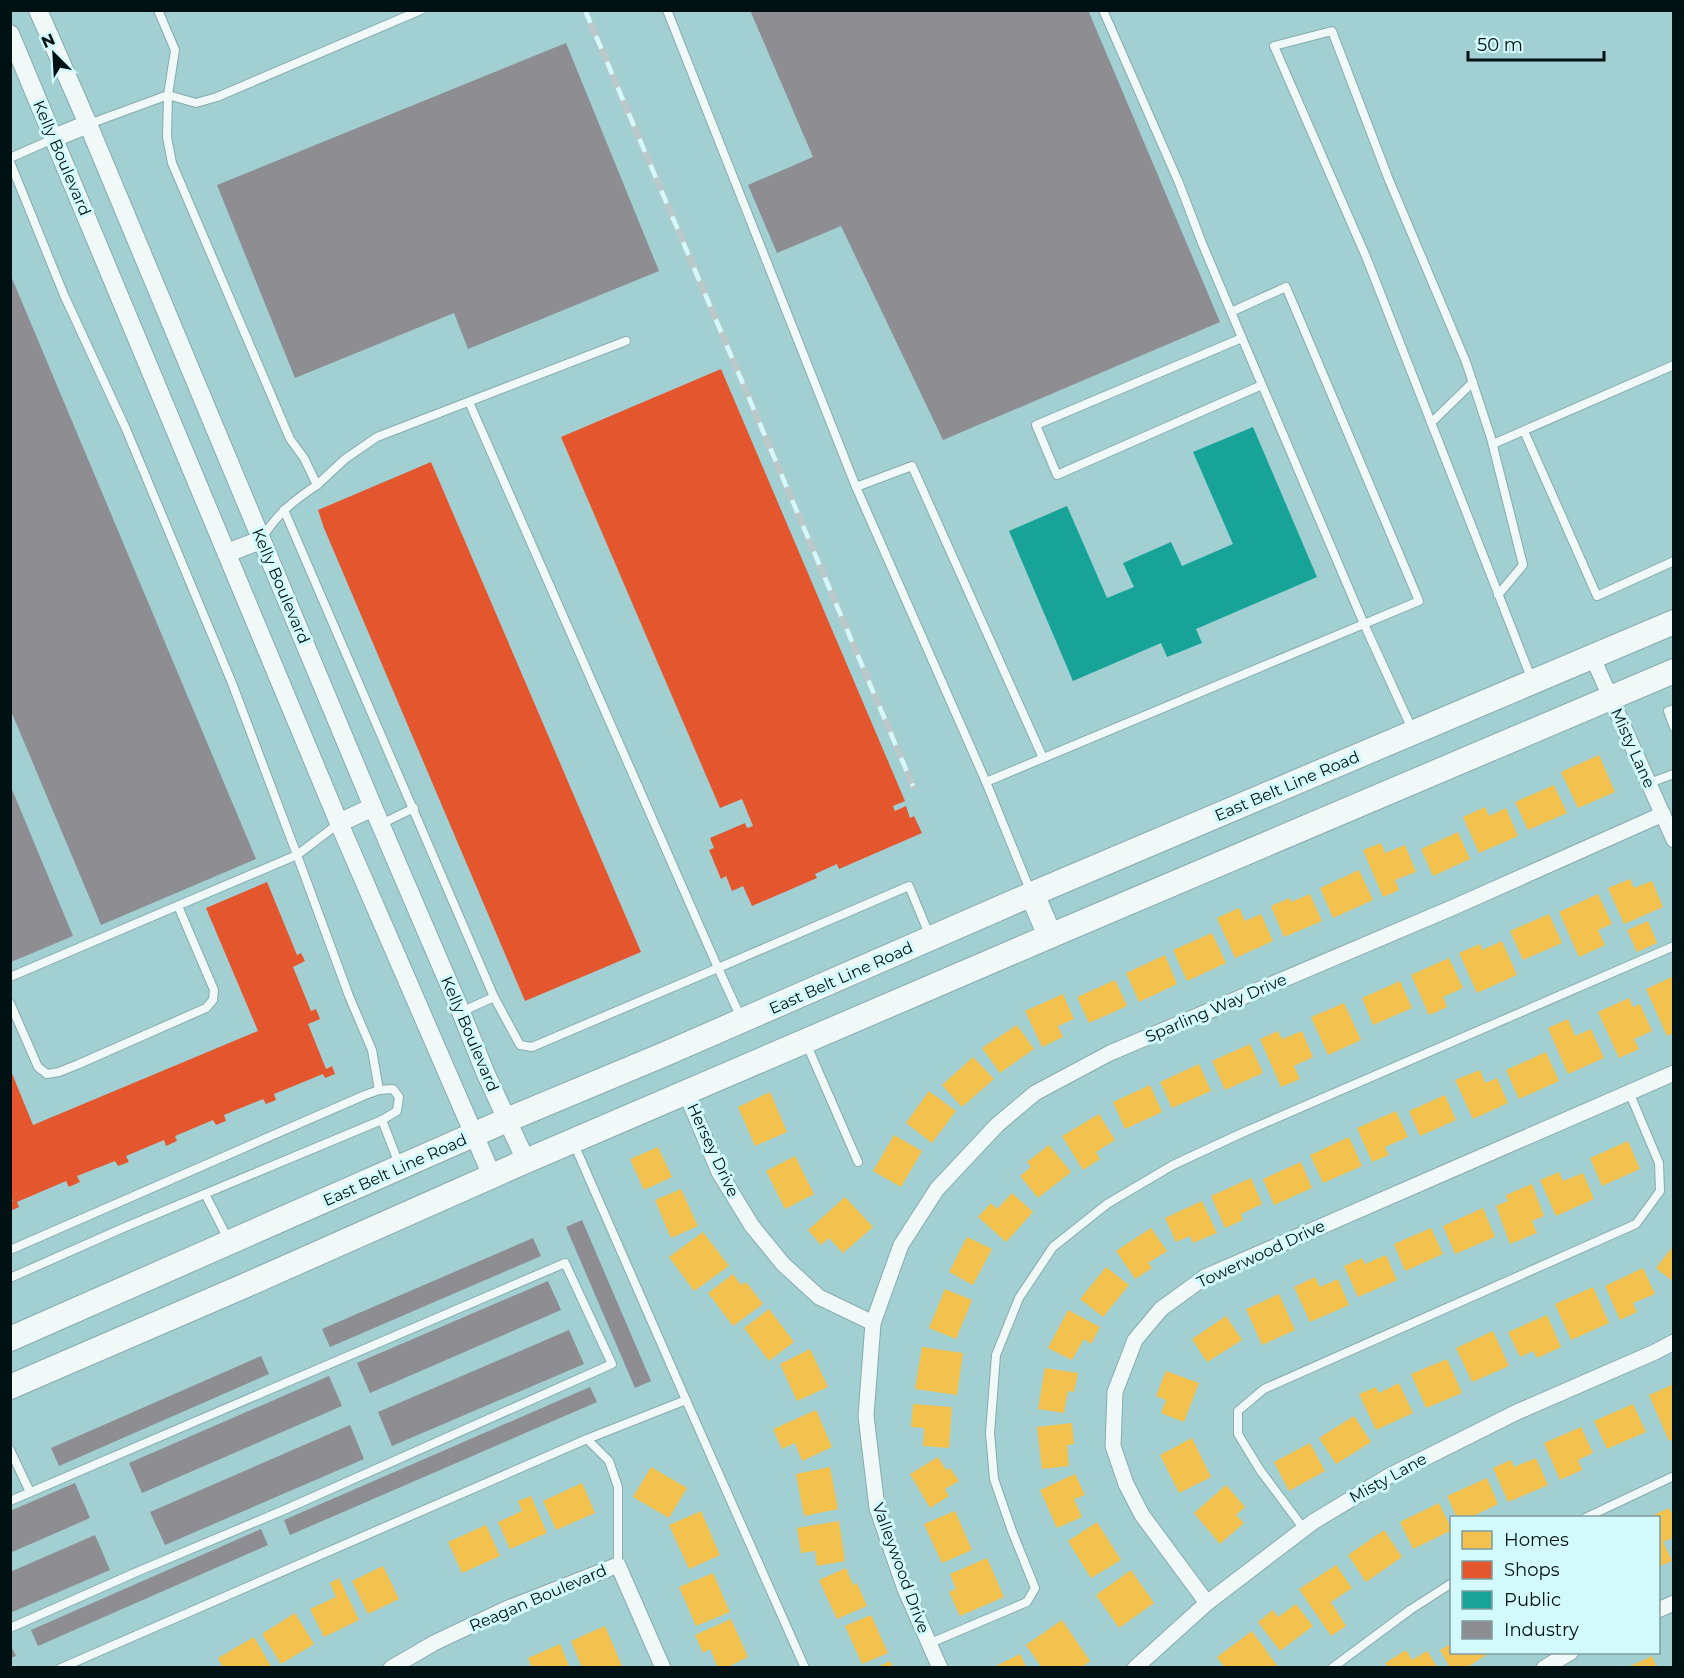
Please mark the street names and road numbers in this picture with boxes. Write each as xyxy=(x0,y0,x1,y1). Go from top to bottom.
street label: Kelly Boulevard xyxy=(29,97,95,219)
street label: Kelly Boulevard xyxy=(248,525,314,647)
street label: Misty Lane xyxy=(1607,705,1659,791)
street label: East Belt Line Road xyxy=(1212,747,1362,825)
street label: East Belt Line Road xyxy=(766,938,916,1018)
street label: Sparling Way Drive xyxy=(1142,970,1290,1046)
street label: Kelly Boulevard xyxy=(437,973,503,1095)
street label: Hersey Drive xyxy=(683,1100,743,1200)
street label: East Belt Line Road xyxy=(320,1130,470,1210)
street label: Towerwood Drive xyxy=(1194,1216,1328,1292)
street label: Misty Lane xyxy=(1346,1449,1430,1507)
street label: Valleywood Drive xyxy=(869,1500,933,1636)
street label: Reagan Boulevard xyxy=(466,1560,610,1636)

